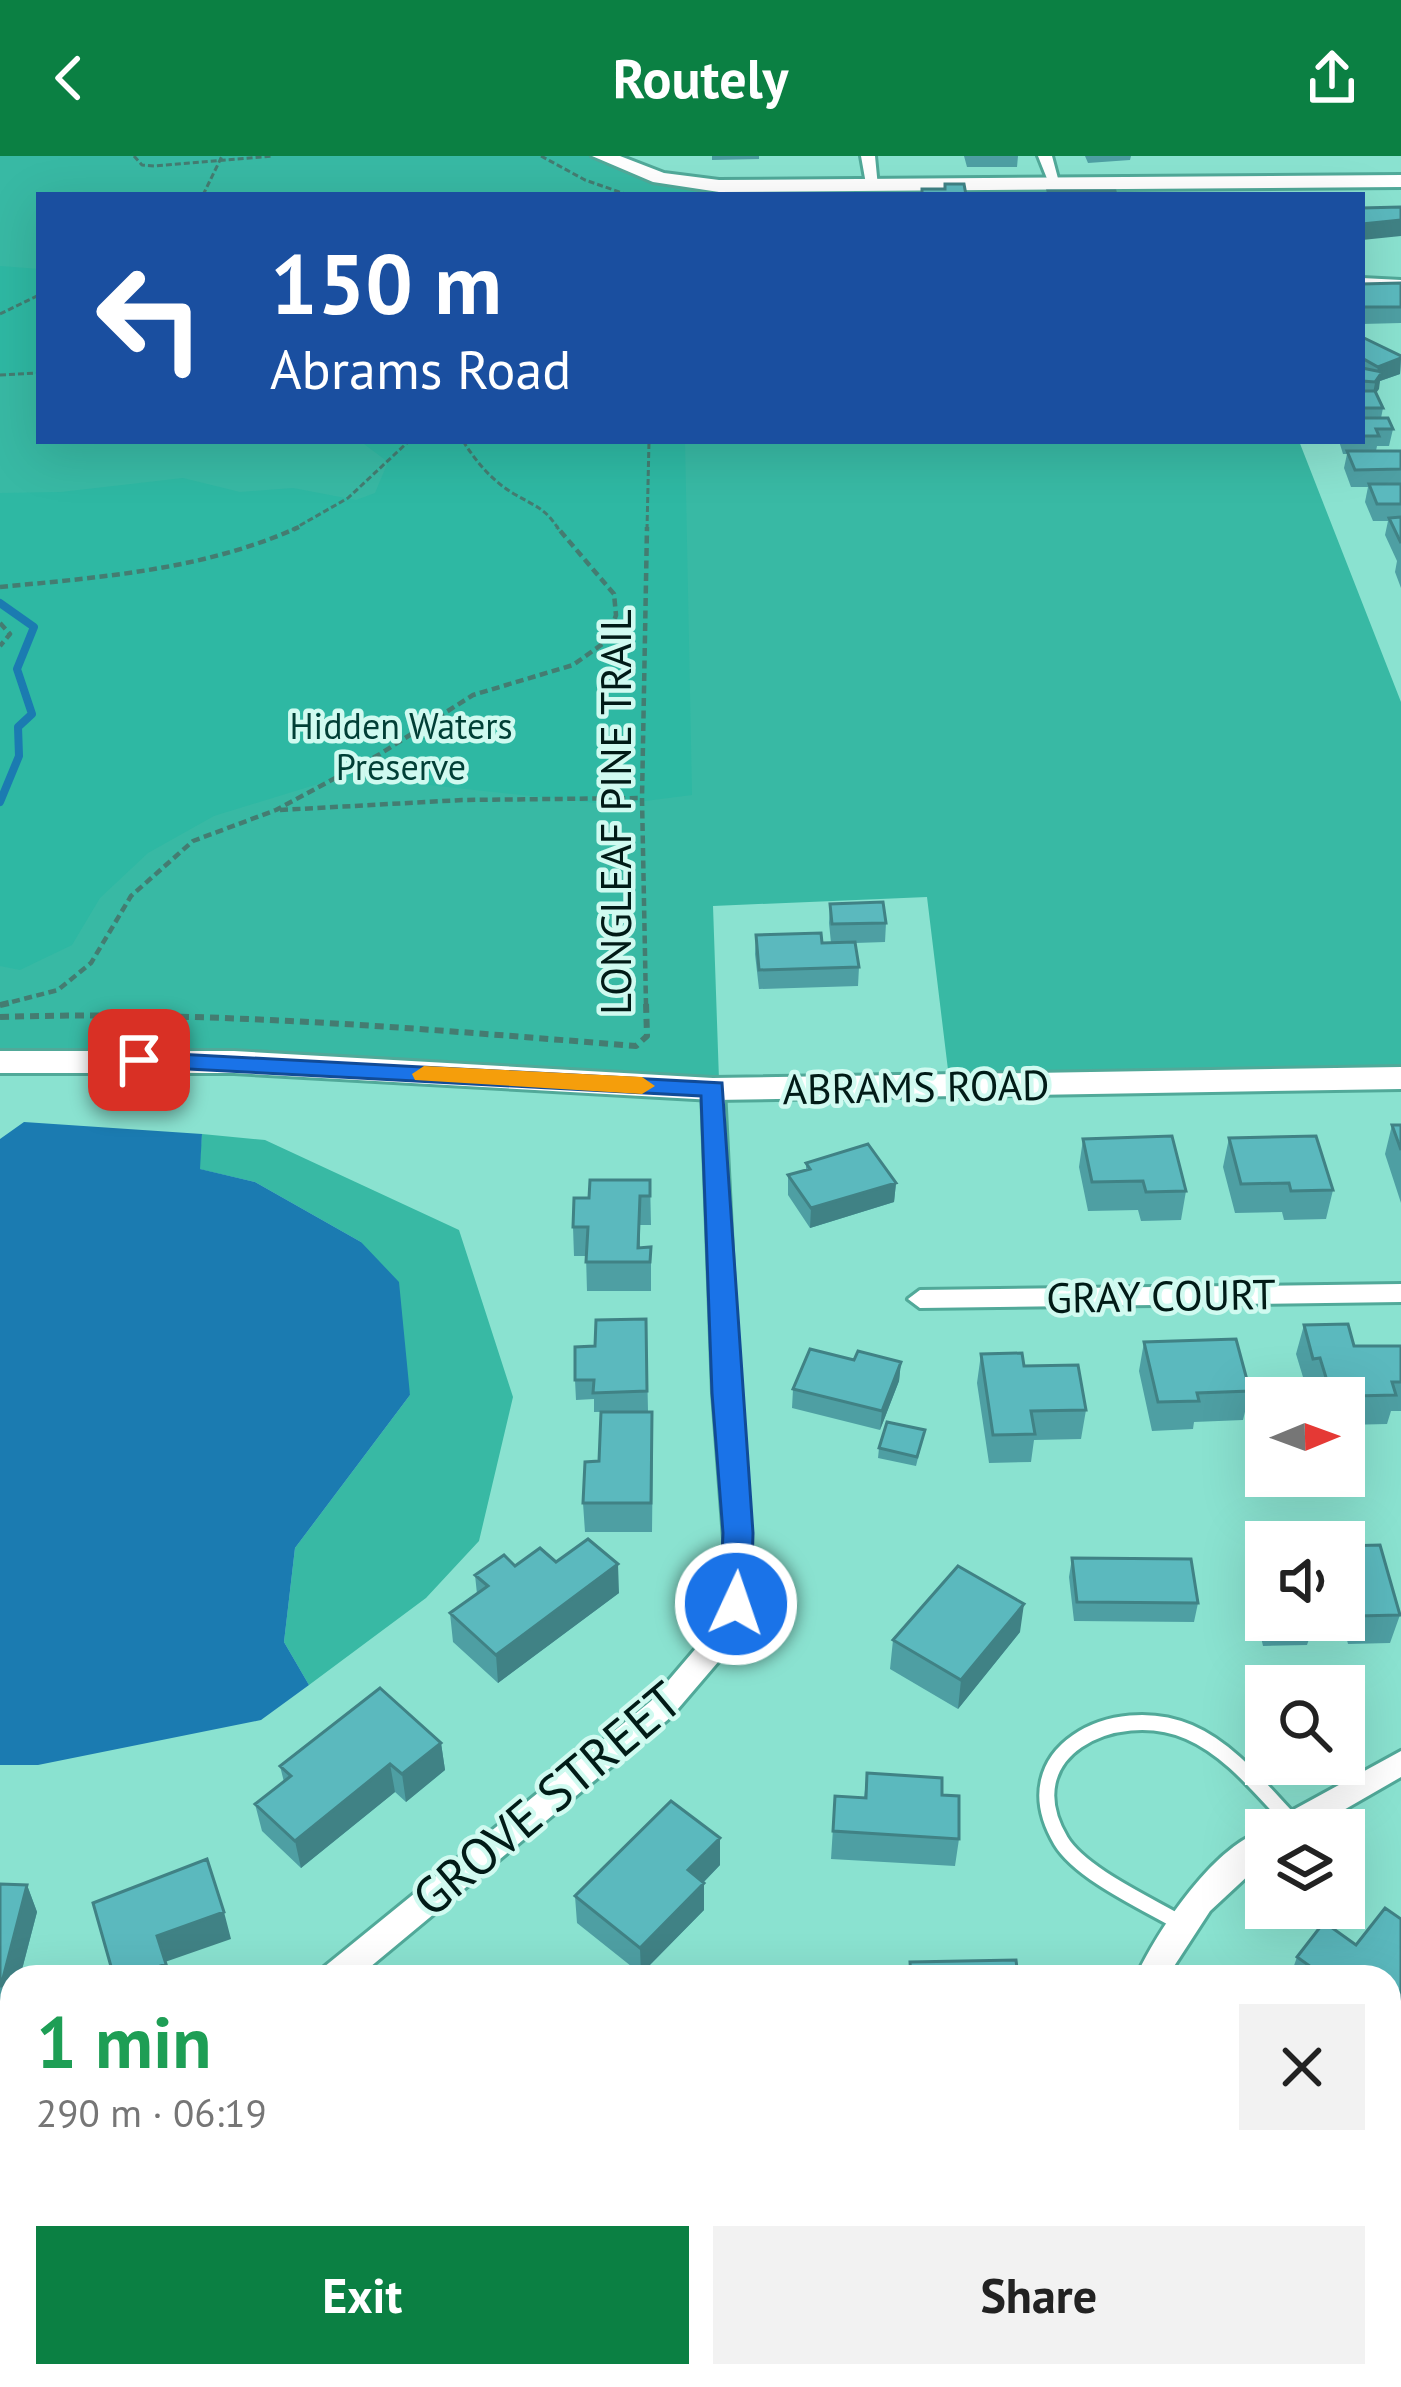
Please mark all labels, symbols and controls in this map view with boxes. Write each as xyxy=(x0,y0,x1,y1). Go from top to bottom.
text: Routely xyxy=(613,43,788,113)
icon: back xyxy=(36,45,102,111)
icon: share xyxy=(1299,45,1365,111)
text: 150 m xyxy=(270,228,502,337)
icon: left xyxy=(72,240,228,396)
text: Abrams Road xyxy=(270,334,571,404)
street label: LONGLEAF PINE TRAIL xyxy=(588,609,643,1015)
park label: Hidden Waters Preserve xyxy=(289,702,513,790)
pin xyxy=(88,1009,190,1111)
icon: arrive xyxy=(106,1027,172,1093)
street label: ABRAMS ROAD xyxy=(782,1057,1050,1116)
street label: GRAY COURT xyxy=(1046,1266,1276,1325)
north arrow xyxy=(1245,1377,1365,1497)
map controls xyxy=(1245,1377,1365,1929)
button: sound xyxy=(1245,1521,1365,1641)
position arrow xyxy=(673,1541,799,1667)
button: search xyxy=(1245,1665,1365,1785)
street label: GROVE STREET xyxy=(398,1666,695,1930)
button: layers xyxy=(1245,1809,1365,1929)
text: 1 min xyxy=(36,1995,212,2088)
button: close xyxy=(1239,2004,1365,2130)
text: 290 m · 06:19 xyxy=(36,2087,267,2138)
button: Exit xyxy=(36,2226,689,2364)
button: Share xyxy=(713,2226,1365,2364)

